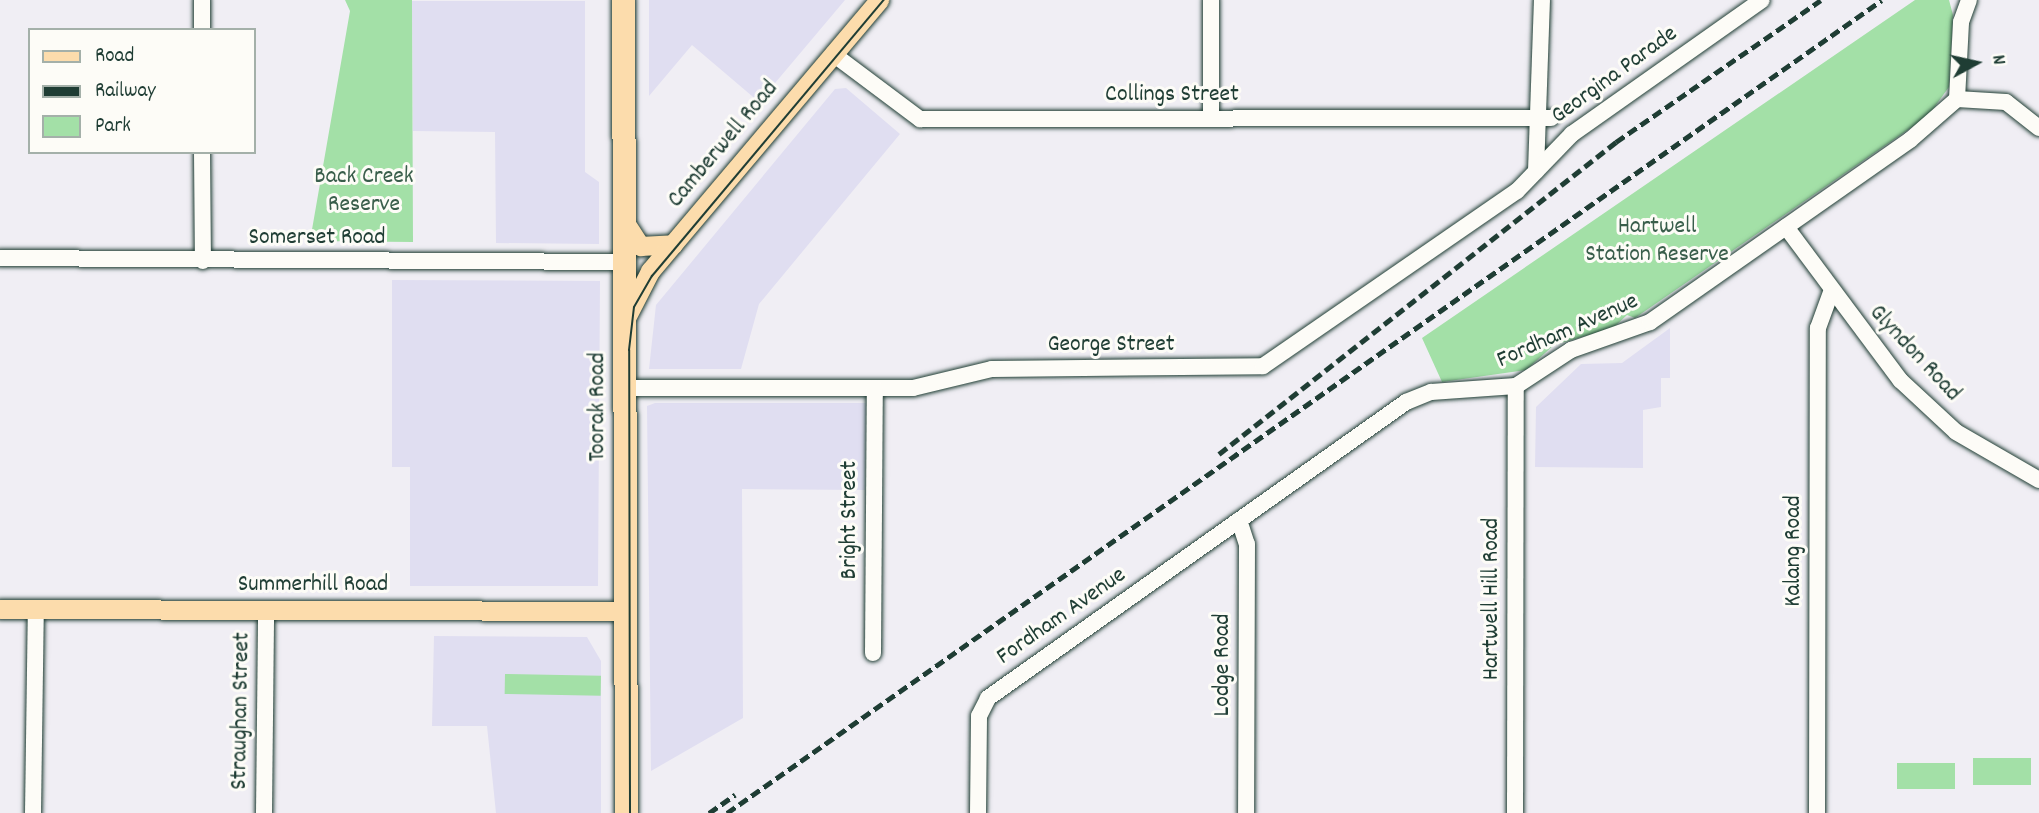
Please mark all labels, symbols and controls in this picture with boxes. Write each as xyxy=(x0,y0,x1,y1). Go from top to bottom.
street label: Georgina Parade xyxy=(1546,21,1684,131)
legend xyxy=(28,28,256,154)
north arrow xyxy=(1941,28,2011,98)
text: Road xyxy=(95,42,134,72)
text: N xyxy=(1983,53,2011,67)
street label: Camberwell Road xyxy=(662,76,786,214)
text: Railway xyxy=(95,77,156,107)
street label: Collings Street xyxy=(1105,82,1239,110)
text: Park xyxy=(95,112,131,142)
park label: Back Creek Reserve xyxy=(314,164,414,220)
park label: Hartwell Station Reserve xyxy=(1585,214,1729,270)
street label: Somerset Road xyxy=(248,225,386,253)
street label: Fordham Avenue xyxy=(1493,288,1643,376)
street label: Glyndon Road xyxy=(1862,300,1966,408)
street label: George Street xyxy=(1047,332,1175,360)
street label: Toorak Road xyxy=(585,352,613,462)
street label: Bright Street xyxy=(837,461,865,579)
street label: Kalang Road xyxy=(1781,495,1809,607)
street label: Hartwell Hill Road xyxy=(1479,518,1507,680)
street label: Fordham Avenue xyxy=(992,562,1132,672)
street label: Summerhill Road xyxy=(238,572,388,600)
street label: Lodge Road xyxy=(1210,613,1238,717)
street label: Straughan Street xyxy=(226,632,258,790)

